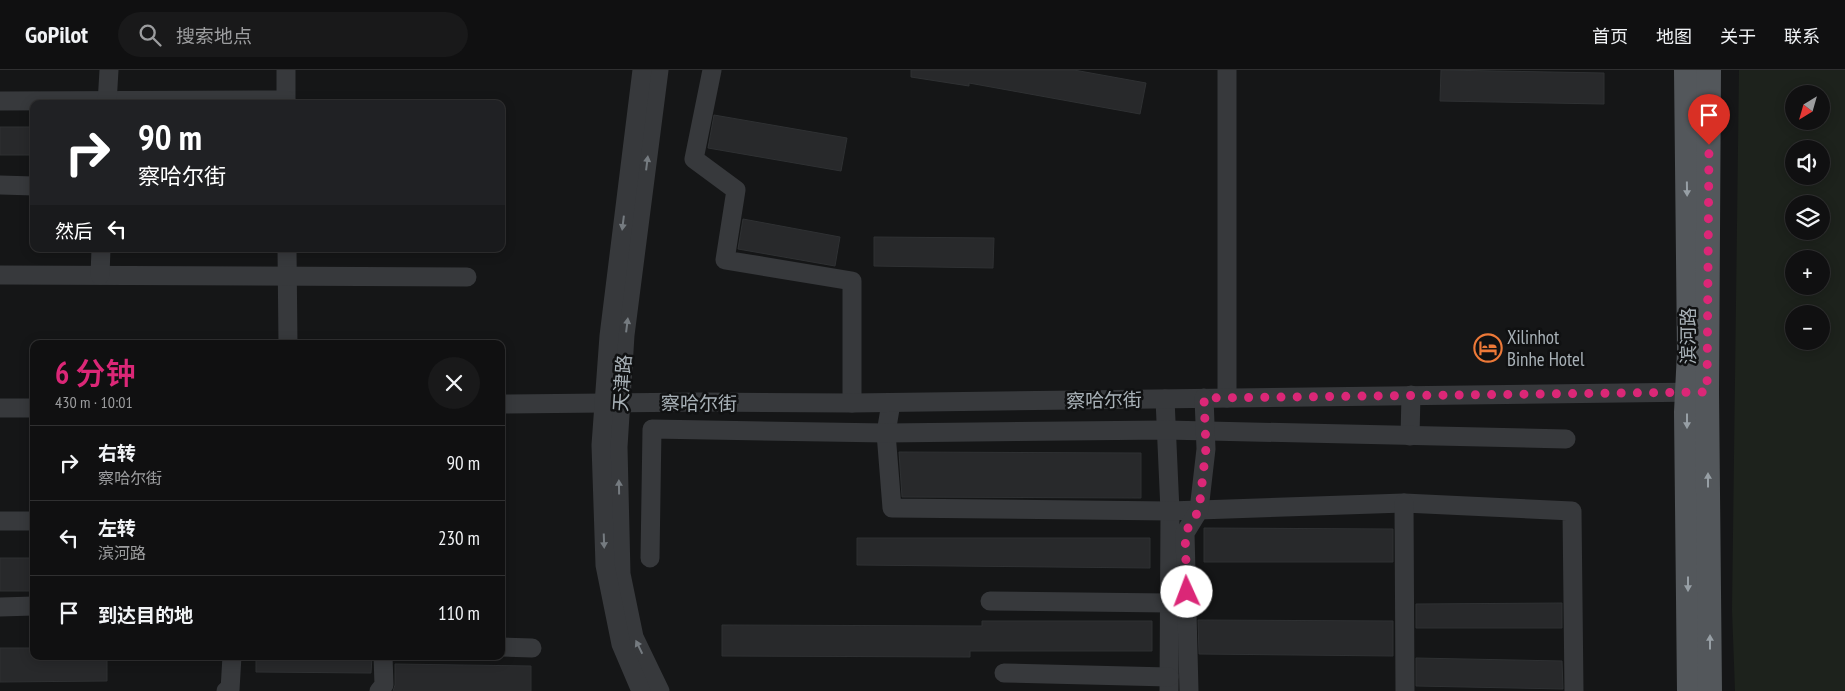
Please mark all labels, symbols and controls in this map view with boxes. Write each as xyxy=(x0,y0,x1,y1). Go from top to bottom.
search box xyxy=(118,12,468,57)
text: GoPilot xyxy=(25,19,88,50)
icon: search xyxy=(136,21,164,49)
text: 搜索地点 xyxy=(176,24,252,48)
text: 首页 xyxy=(1592,25,1628,48)
text: 地图 xyxy=(1656,25,1692,48)
text: 关于 xyxy=(1720,25,1756,48)
text: 联系 xyxy=(1784,25,1820,48)
north arrow xyxy=(1785,85,1830,130)
map controls xyxy=(1785,85,1830,350)
pin xyxy=(1688,94,1730,145)
icon: arrive xyxy=(1695,101,1723,129)
text: 90 m xyxy=(138,114,202,160)
icon: right xyxy=(55,120,120,185)
button: sound xyxy=(1785,140,1830,185)
one-way arrow xyxy=(643,155,651,171)
text: 察哈尔街 xyxy=(138,162,226,190)
one-way arrow xyxy=(1683,181,1691,197)
button: layers xyxy=(1785,195,1830,240)
icon: left xyxy=(103,215,131,243)
one-way arrow xyxy=(619,215,627,231)
text: 然后 xyxy=(55,219,93,243)
button: + xyxy=(1785,250,1830,295)
button: − xyxy=(1785,305,1830,350)
street label: 滨河路 xyxy=(1676,307,1700,365)
one-way arrow xyxy=(623,316,631,332)
place label: Xilinhot Binhe Hotel xyxy=(1507,325,1585,371)
hotel icon: Xilinhot Binhe Hotel xyxy=(1473,333,1503,363)
text: 6 分钟 xyxy=(55,353,136,392)
street label: 天津路 xyxy=(608,354,636,412)
button: close xyxy=(428,357,480,409)
street label: 察哈尔街 xyxy=(1066,387,1142,413)
street label: 察哈尔街 xyxy=(661,391,737,415)
text: 430 m · 10:01 xyxy=(55,392,133,412)
one-way arrow xyxy=(1683,413,1691,429)
text: 右转 xyxy=(98,441,136,465)
icon: right xyxy=(55,449,83,477)
text: 90 m xyxy=(447,451,480,475)
text: 察哈尔街 xyxy=(98,468,162,488)
one-way arrow xyxy=(1704,472,1712,488)
one-way arrow xyxy=(615,479,623,495)
text: 左转 xyxy=(98,516,136,540)
icon: left xyxy=(55,524,83,552)
text: 230 m xyxy=(438,526,480,550)
one-way arrow xyxy=(600,534,608,550)
text: 滨河路 xyxy=(98,543,146,563)
position arrow xyxy=(1160,565,1212,617)
one-way arrow xyxy=(1684,576,1692,592)
icon: arrive xyxy=(55,599,83,627)
text: 110 m xyxy=(438,601,480,625)
text: 到达目的地 xyxy=(98,603,193,627)
one-way arrow xyxy=(1706,634,1714,650)
one-way arrow xyxy=(634,640,642,654)

